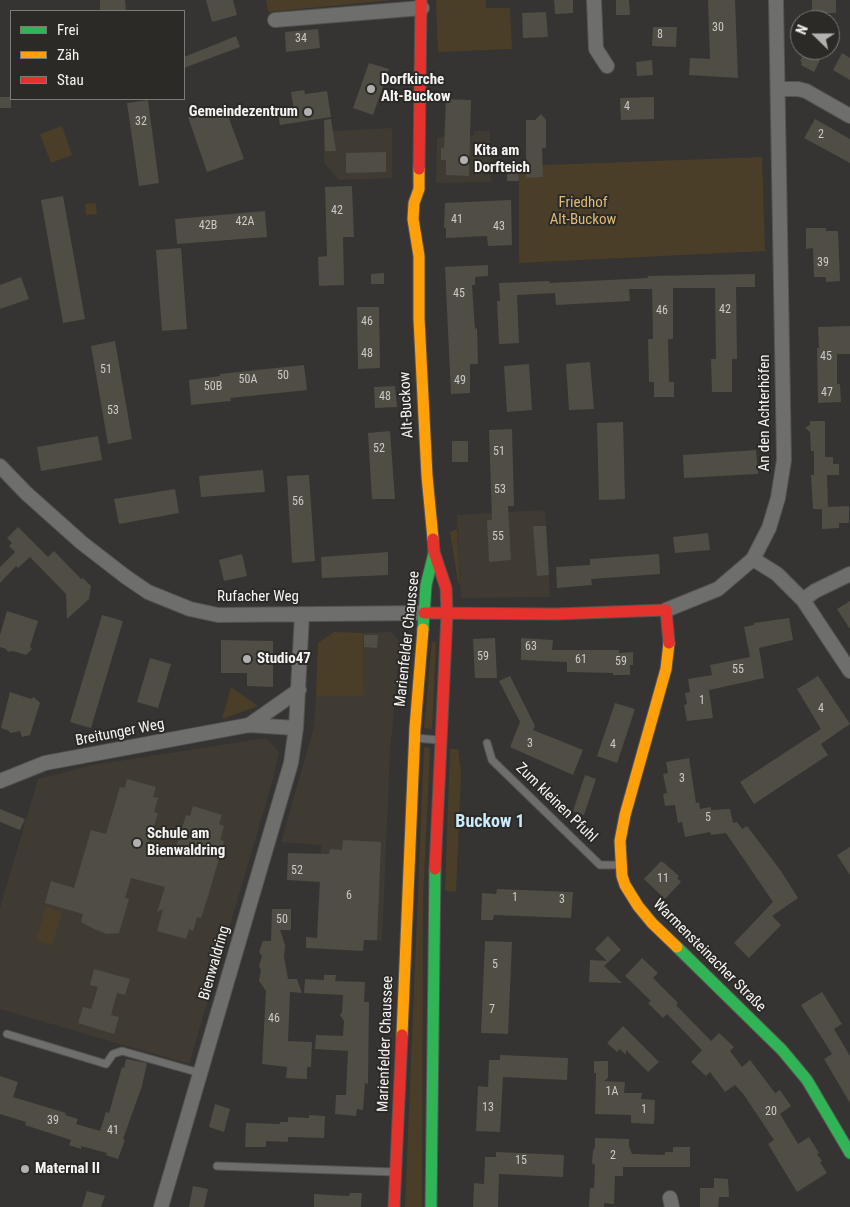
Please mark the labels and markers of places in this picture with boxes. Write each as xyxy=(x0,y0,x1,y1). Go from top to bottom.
place label: Dorfkirche Alt-Buckow xyxy=(381,71,451,106)
marker: Dorfkirche Alt-Buckow xyxy=(365,83,377,95)
place label: Gemeindezentrum xyxy=(189,103,298,121)
marker: Gemeindezentrum xyxy=(302,106,314,118)
place label: Kita am Dorfteich xyxy=(474,142,530,177)
marker: Kita am Dorfteich xyxy=(458,154,470,166)
place label: Studio47 xyxy=(257,650,311,668)
marker: Studio47 xyxy=(241,653,253,665)
place label: Schule am Bienwaldring xyxy=(147,825,225,860)
marker: Schule am Bienwaldring xyxy=(131,837,143,849)
place label: Maternal II xyxy=(35,1160,100,1178)
marker: Maternal II xyxy=(19,1163,31,1175)

